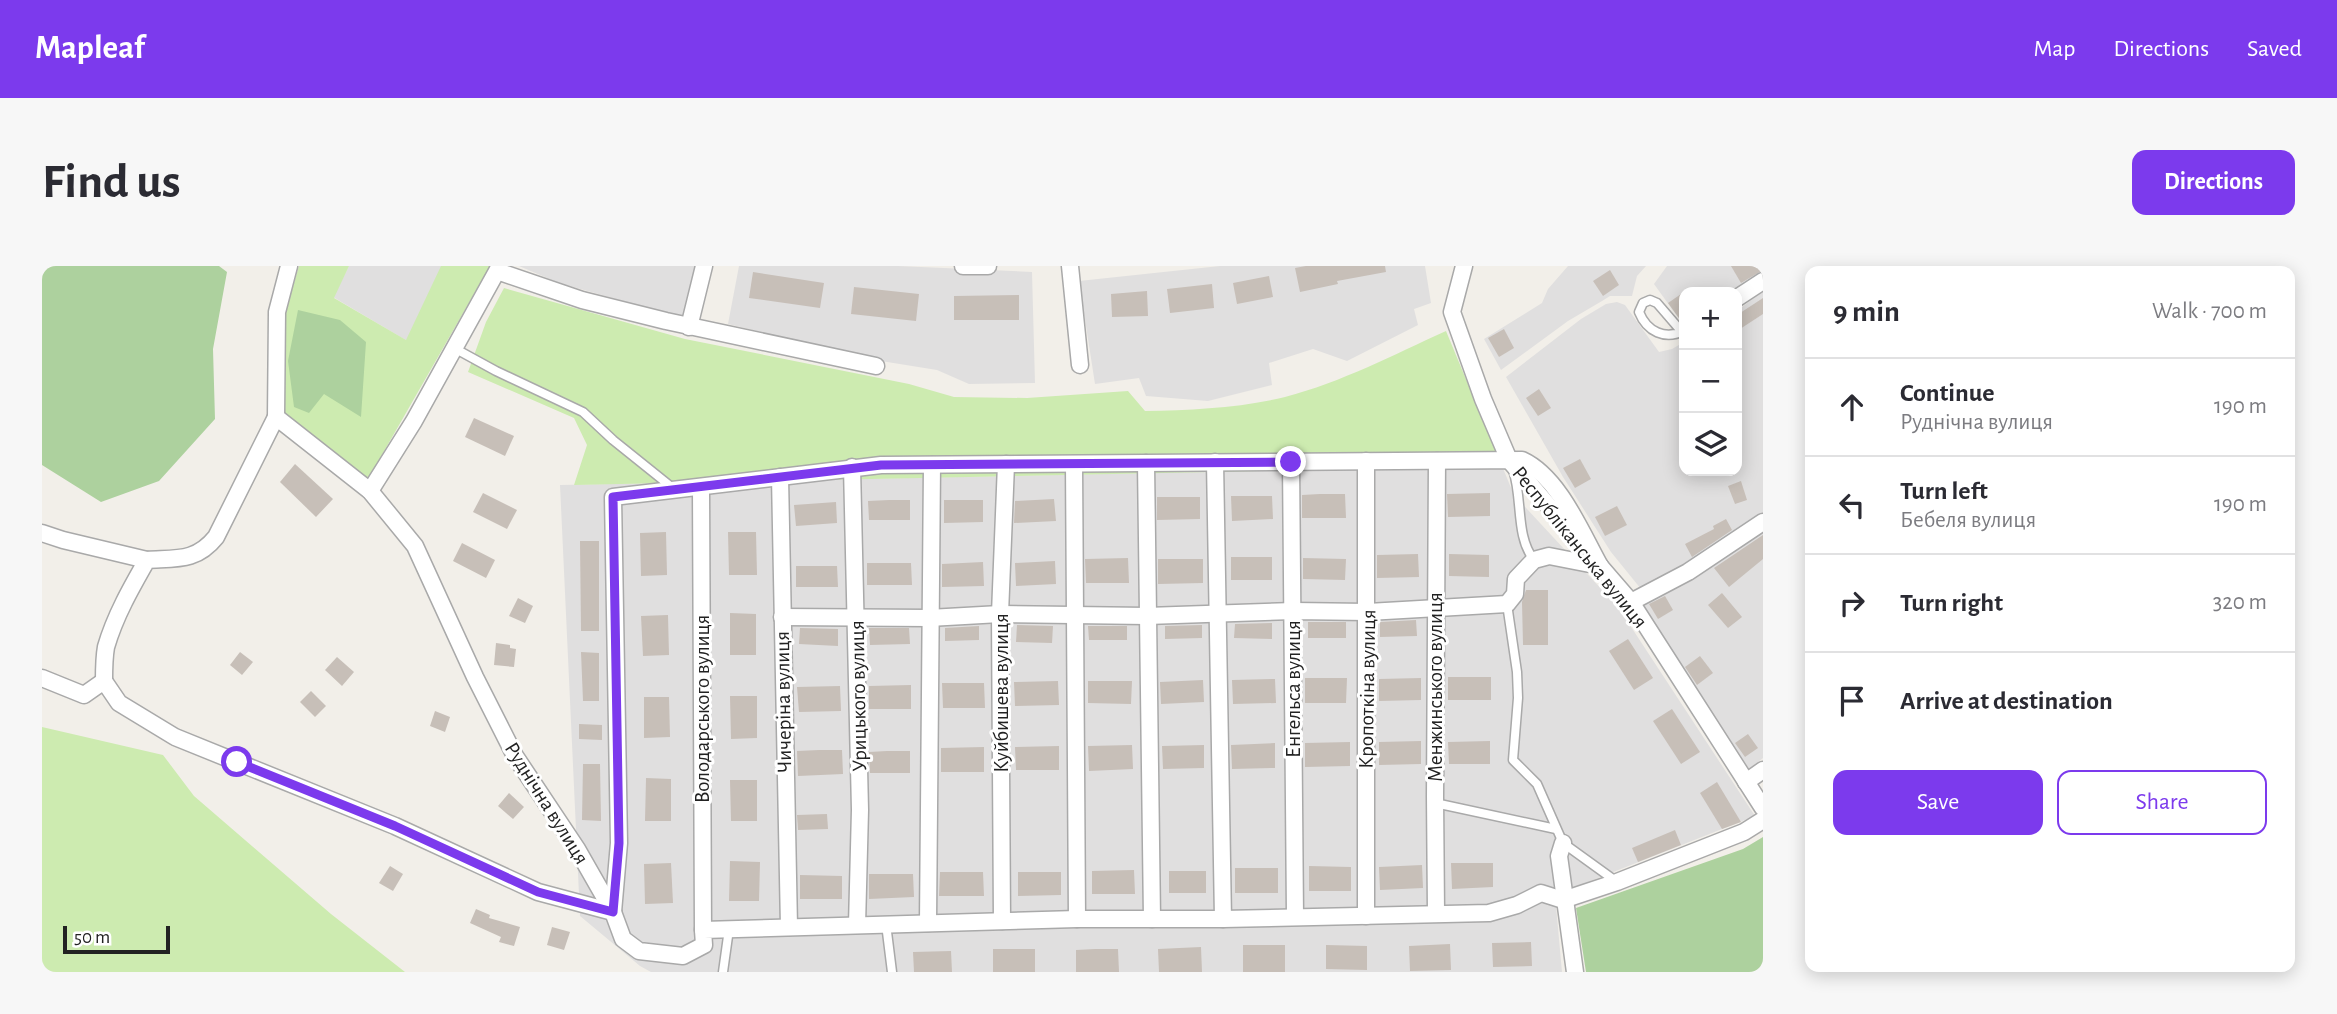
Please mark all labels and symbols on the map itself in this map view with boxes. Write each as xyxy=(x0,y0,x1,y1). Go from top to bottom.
route end xyxy=(1275,446,1306,477)
street label: Республіканська вулиця xyxy=(1508,462,1651,632)
street label: Менжинського вулиця xyxy=(1425,592,1446,782)
street label: Кропоткіна вулиця xyxy=(1356,609,1379,769)
street label: Куйбишева вулиця xyxy=(991,613,1012,773)
street label: Володарського вулиця xyxy=(692,615,713,803)
street label: Урицького вулиця xyxy=(847,620,870,772)
street label: Енгельса вулиця xyxy=(1283,620,1304,758)
street label: Чичеріна вулиця xyxy=(772,631,795,773)
street label: Руднічна вулиця xyxy=(501,738,593,868)
route start xyxy=(221,746,252,777)
scale bar xyxy=(63,923,170,955)

